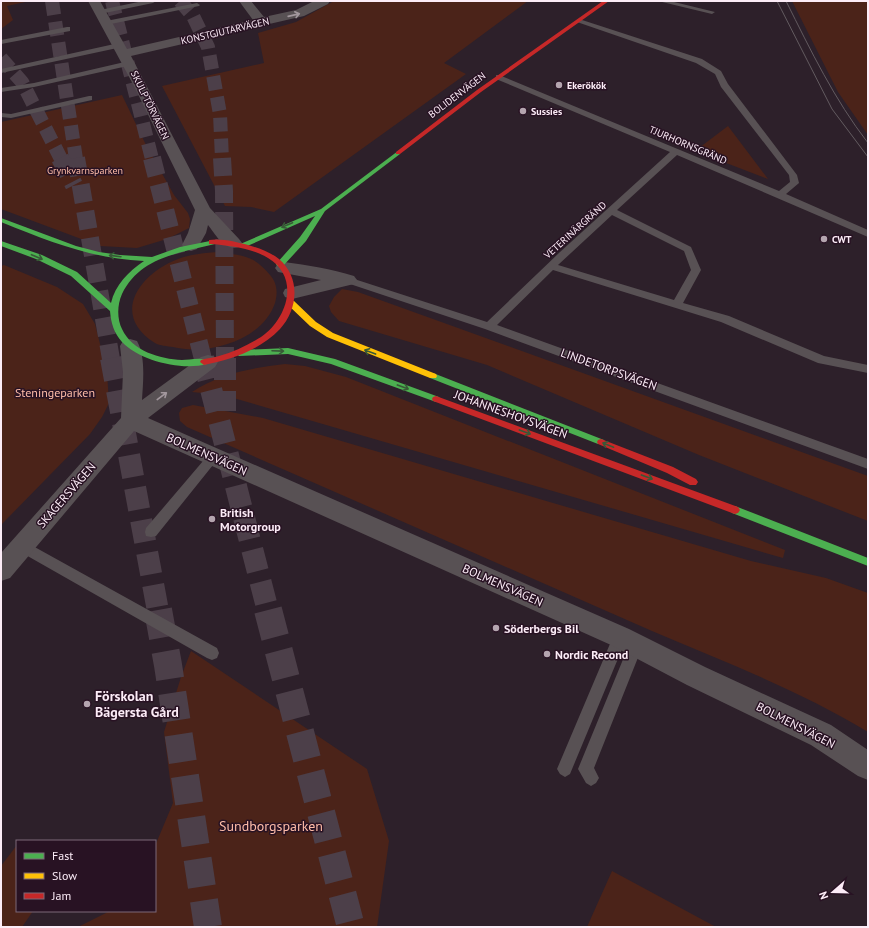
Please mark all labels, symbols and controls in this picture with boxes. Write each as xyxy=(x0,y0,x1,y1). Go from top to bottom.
one-way arrow xyxy=(287,10,300,18)
street label: KONSTGJUTARVÄGEN xyxy=(180,15,270,47)
street label: SKULPTÖRVÄGEN xyxy=(128,68,172,142)
street label: BOLIDENVÄGEN xyxy=(426,69,488,121)
place label: Ekerökök xyxy=(567,79,606,92)
marker: Ekerökök xyxy=(554,80,564,90)
place label: Sussies xyxy=(531,105,562,118)
marker: Sussies xyxy=(518,106,528,116)
street label: TJURHORNSGRÄND xyxy=(647,123,729,167)
park label: Grynkvarnsparken xyxy=(47,164,123,177)
street label: VETERINÄRGRÄND xyxy=(540,198,609,262)
one-way arrow xyxy=(282,221,294,229)
place label: CWT xyxy=(832,233,852,246)
marker: CWT xyxy=(819,234,829,244)
one-way arrow xyxy=(109,252,122,260)
one-way arrow xyxy=(31,253,43,261)
street label: LINDETORPSVÄGEN xyxy=(559,345,659,393)
one-way arrow xyxy=(271,347,284,355)
one-way arrow xyxy=(364,347,376,355)
one-way arrow xyxy=(396,384,408,392)
park label: Steningeparken xyxy=(15,385,95,400)
street label: JOHANNESHOVSVÄGEN xyxy=(451,386,570,442)
one-way arrow xyxy=(156,391,167,400)
one-way arrow xyxy=(518,429,530,437)
street label: BOLMENSVÄGEN xyxy=(164,430,250,478)
one-way arrow xyxy=(603,440,615,448)
street label: SKAGERSVÄGEN xyxy=(33,459,99,531)
one-way arrow xyxy=(640,474,653,481)
place label: British Motorgroup xyxy=(220,505,281,534)
marker: British Motorgroup xyxy=(207,514,217,524)
street label: BOLMENSVÄGEN xyxy=(460,561,546,609)
place label: Söderbergs Bil xyxy=(504,621,579,636)
marker: Söderbergs Bil xyxy=(491,623,501,633)
place label: Nordic Recond xyxy=(555,647,628,662)
marker: Nordic Recond xyxy=(542,649,552,659)
place label: Förskolan Bägersta Gård xyxy=(95,687,179,721)
marker: Förskolan Bägersta Gård xyxy=(82,699,92,709)
street label: BOLMENSVÄGEN xyxy=(754,699,838,751)
park label: Sundborgsparken xyxy=(219,817,323,835)
legend xyxy=(16,840,156,912)
text: Fast xyxy=(52,848,73,863)
text: Slow xyxy=(52,868,77,883)
north arrow xyxy=(813,872,853,912)
text: Jam xyxy=(51,888,71,903)
text: N xyxy=(816,890,831,901)

